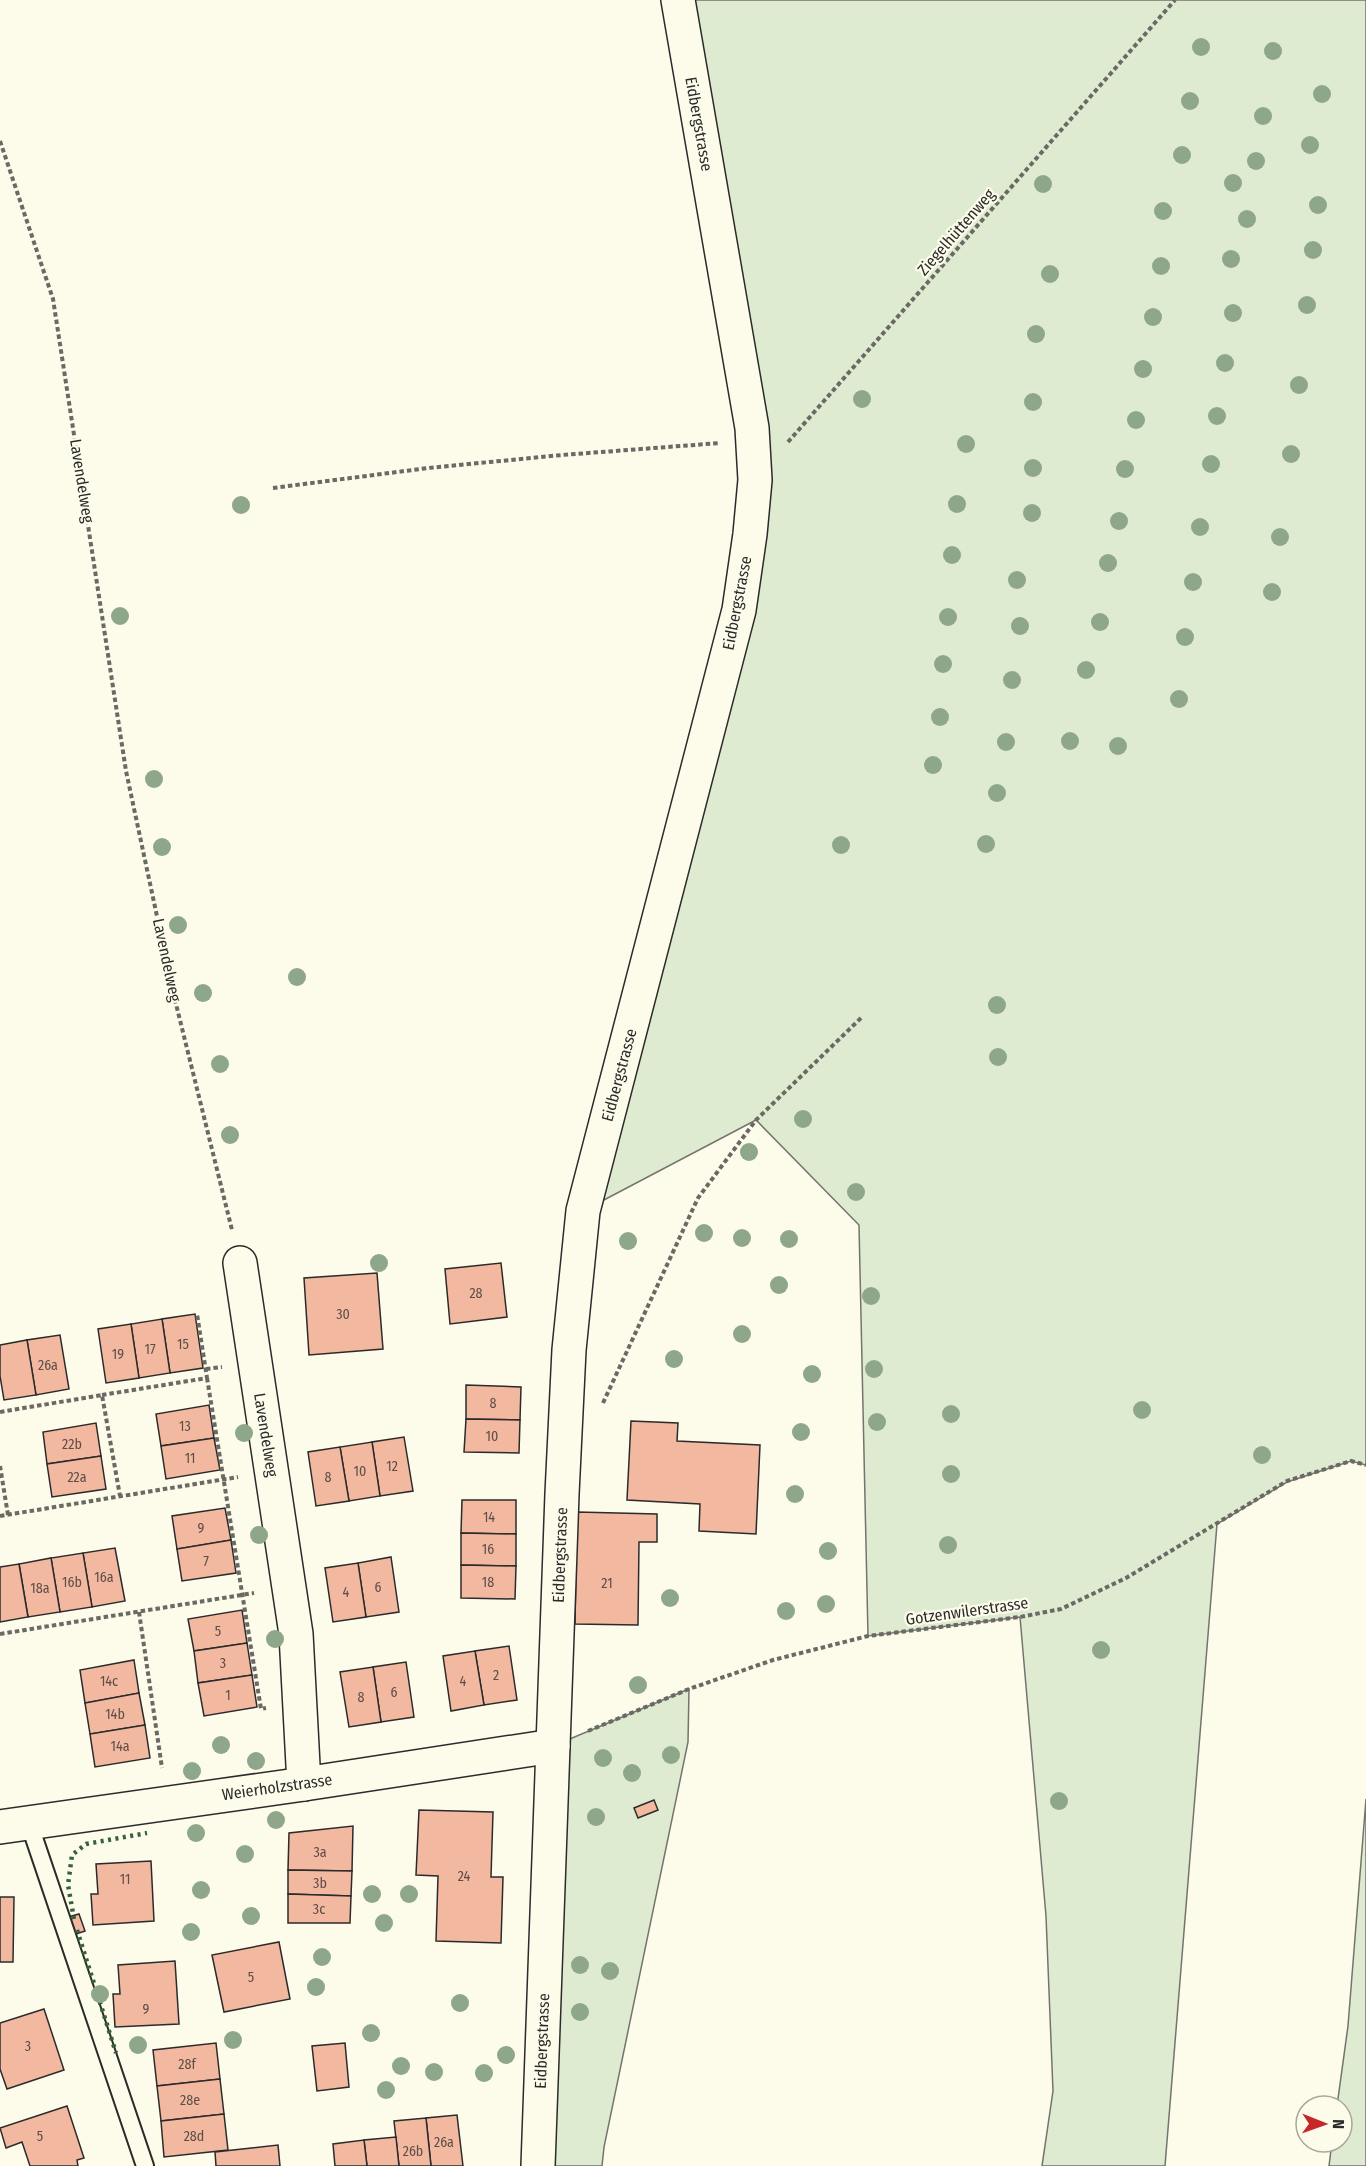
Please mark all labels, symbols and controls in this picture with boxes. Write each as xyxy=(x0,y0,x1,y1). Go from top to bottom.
street label: Eidbergstrasse xyxy=(681,75,717,173)
street label: Ziegelhüttenweg xyxy=(913,185,999,279)
street label: Lavendelweg xyxy=(66,438,98,525)
street label: Eidbergstrasse xyxy=(719,554,755,652)
street label: Lavendelweg xyxy=(149,917,185,1004)
street label: Eidbergstrasse xyxy=(597,1026,641,1124)
house number: 28 xyxy=(469,1285,483,1302)
house number: 30 xyxy=(336,1306,350,1323)
house number: 15 xyxy=(177,1336,189,1353)
house number: 17 xyxy=(144,1341,156,1358)
house number: 19 xyxy=(112,1346,124,1363)
house number: 26a xyxy=(38,1357,58,1374)
street label: Lavendelweg xyxy=(250,1392,282,1479)
house number: 8 xyxy=(490,1395,497,1412)
house number: 13 xyxy=(179,1418,191,1435)
house number: 10 xyxy=(486,1428,498,1445)
house number: 22b xyxy=(62,1436,82,1453)
house number: 11 xyxy=(185,1450,195,1467)
house number: 12 xyxy=(386,1458,398,1475)
house number: 10 xyxy=(354,1463,366,1480)
house number: 22a xyxy=(67,1469,87,1486)
house number: 8 xyxy=(325,1469,332,1486)
street label: Eidbergstrasse xyxy=(549,1507,571,1603)
house number: 14 xyxy=(483,1509,495,1526)
house number: 9 xyxy=(198,1520,205,1537)
house number: 16 xyxy=(482,1541,494,1558)
house number: 7 xyxy=(203,1553,209,1570)
house number: 16a xyxy=(94,1569,114,1586)
house number: 16b xyxy=(62,1574,82,1591)
house number: 18 xyxy=(482,1574,494,1591)
house number: 21 xyxy=(601,1575,613,1592)
house number: 6 xyxy=(375,1579,382,1596)
house number: 18a xyxy=(30,1580,50,1597)
house number: 4 xyxy=(343,1584,350,1601)
street label: Gotzenwilerstrasse xyxy=(904,1593,1030,1629)
house number: 5 xyxy=(215,1623,221,1640)
house number: 3 xyxy=(220,1655,226,1672)
house number: 2 xyxy=(493,1667,499,1684)
house number: 14c xyxy=(100,1673,118,1690)
house number: 4 xyxy=(460,1673,467,1690)
house number: 6 xyxy=(391,1684,398,1701)
house number: 1 xyxy=(225,1687,231,1704)
house number: 8 xyxy=(358,1689,365,1706)
house number: 14b xyxy=(105,1706,125,1723)
house number: 14a xyxy=(110,1738,130,1755)
street label: Weierholzstrasse xyxy=(221,1770,333,1804)
house number: 3a xyxy=(313,1844,327,1861)
house number: 24 xyxy=(458,1868,471,1885)
house number: 11 xyxy=(120,1871,130,1888)
house number: 3b xyxy=(313,1875,327,1892)
house number: 3c xyxy=(313,1901,325,1918)
house number: 5 xyxy=(248,1969,254,1986)
street label: Eidbergstrasse xyxy=(531,1993,553,2089)
house number: 9 xyxy=(143,2001,150,2018)
house number: 3 xyxy=(25,2038,31,2055)
house number: 28f xyxy=(178,2056,197,2073)
house number: 28e xyxy=(180,2092,200,2109)
north arrow xyxy=(1294,2094,1354,2154)
text: N xyxy=(1329,2119,1348,2129)
house number: 5 xyxy=(37,2128,43,2145)
house number: 28d xyxy=(184,2128,204,2145)
house number: 26a xyxy=(434,2134,454,2151)
house number: 26b xyxy=(403,2143,423,2160)

